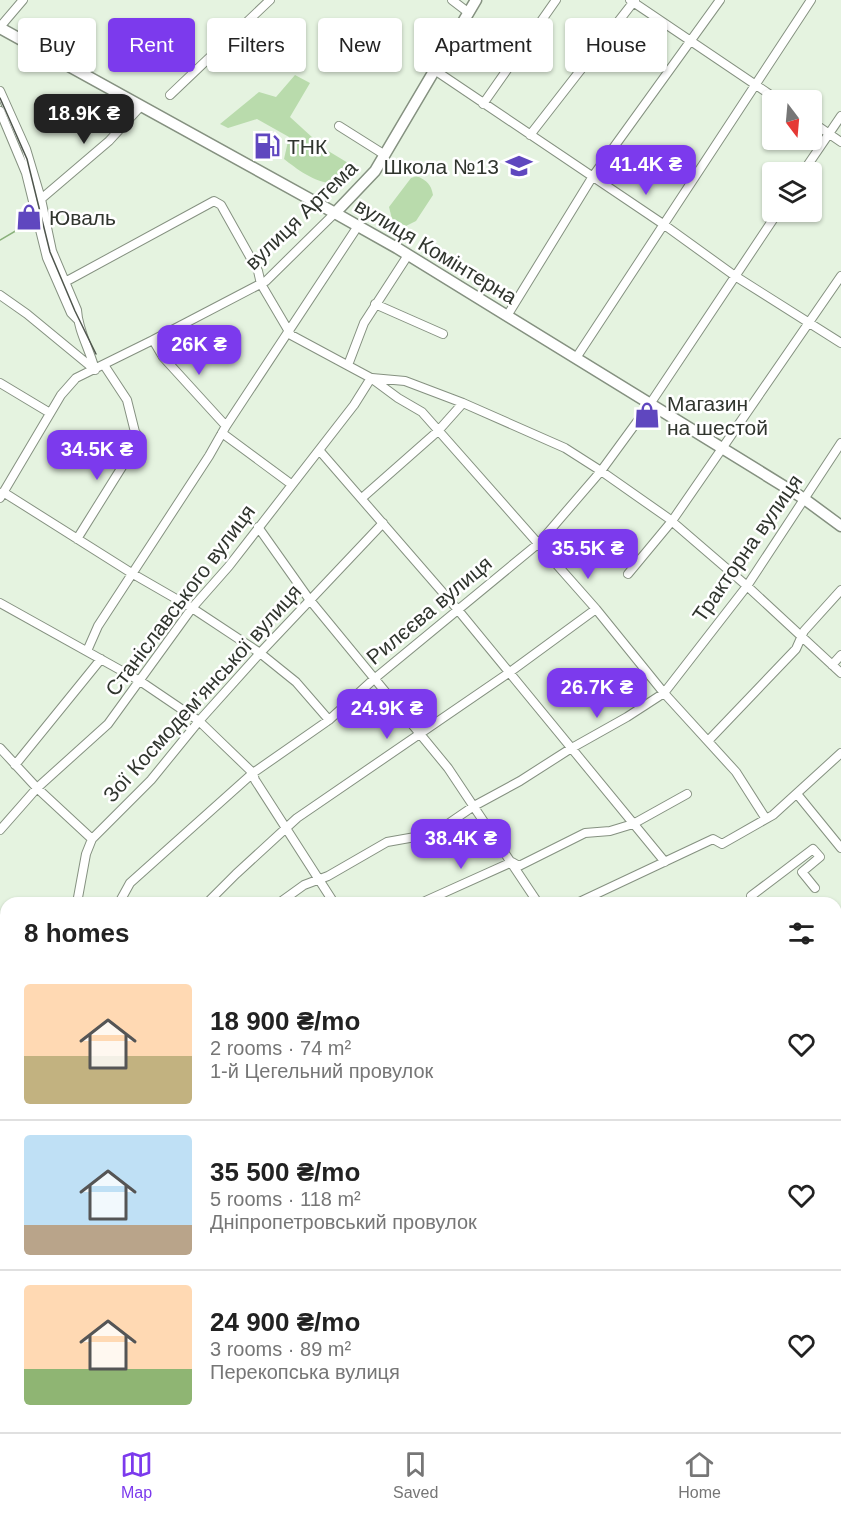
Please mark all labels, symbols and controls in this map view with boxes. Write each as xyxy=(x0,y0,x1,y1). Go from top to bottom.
chip: Buy xyxy=(18,18,96,72)
chip: Rent xyxy=(108,18,195,72)
chip: Filters xyxy=(207,18,306,72)
chip: New xyxy=(318,18,402,72)
chip: Apartment xyxy=(414,18,553,72)
chip: House xyxy=(565,18,667,72)
north arrow xyxy=(762,90,822,150)
map controls xyxy=(762,90,822,222)
pin: 18.9K ₴ xyxy=(29,94,139,145)
text: 18.9K ₴ xyxy=(48,102,120,124)
fuel station icon: ТНК xyxy=(252,131,282,161)
place label: ТНК xyxy=(287,135,328,158)
pin: 41.4K ₴ xyxy=(591,145,701,196)
school or university icon: Школа №13 xyxy=(504,151,534,181)
text: 41.4K ₴ xyxy=(610,153,682,175)
place label: Школа №13 xyxy=(383,155,499,178)
street label: вулиця Артема xyxy=(240,156,362,274)
button: layers xyxy=(762,162,822,222)
street label: вулиця Комінтерна xyxy=(351,194,521,309)
shop icon: Юваль xyxy=(14,202,44,232)
place label: Юваль xyxy=(49,206,116,229)
pin: 26K ₴ xyxy=(157,325,241,376)
text: 26K ₴ xyxy=(171,333,227,355)
place label: Магазин на шестой xyxy=(667,392,768,439)
shop icon: Магазин на шестой xyxy=(632,400,662,430)
pin: 34.5K ₴ xyxy=(42,430,152,481)
text: 34.5K ₴ xyxy=(61,438,133,460)
street label: Тракторна вулиця xyxy=(688,470,806,626)
street label: Станіславського вулиця xyxy=(101,500,259,700)
pin: 35.5K ₴ xyxy=(533,529,643,580)
text: 35.5K ₴ xyxy=(552,537,624,559)
street label: Рилєєва вулиця xyxy=(362,551,496,669)
street label: Зої Космодем’янської вулиця xyxy=(98,580,306,806)
pin: 26.7K ₴ xyxy=(542,668,652,719)
text: 26.7K ₴ xyxy=(561,676,633,698)
pin: 24.9K ₴ xyxy=(332,689,442,740)
text: 24.9K ₴ xyxy=(351,697,423,719)
pin: 38.4K ₴ xyxy=(406,819,516,870)
text: 38.4K ₴ xyxy=(425,827,497,849)
icon: filters xyxy=(785,917,818,950)
text: 8 homes xyxy=(24,918,130,948)
text: 18 900 ₴/mo xyxy=(210,1006,360,1036)
icon: home xyxy=(72,1008,144,1080)
icon: heart xyxy=(785,1028,818,1061)
text: 2 rooms · 74 m² xyxy=(210,1037,351,1059)
text: 1-й Цегельний провулок xyxy=(210,1060,433,1082)
text: 35 500 ₴/mo xyxy=(210,1157,360,1187)
icon: home xyxy=(72,1159,144,1231)
icon: heart xyxy=(785,1179,818,1212)
text: 5 rooms · 118 m² xyxy=(210,1188,361,1210)
text: Дніпропетровський провулок xyxy=(210,1211,477,1233)
text: 24 900 ₴/mo xyxy=(210,1307,360,1337)
icon: home xyxy=(72,1309,144,1381)
icon: heart xyxy=(785,1329,818,1362)
text: 3 rooms · 89 m² xyxy=(210,1338,351,1360)
text: Перекопська вулиця xyxy=(210,1361,400,1383)
tab: Map xyxy=(120,1448,153,1502)
tab: Saved xyxy=(393,1448,438,1502)
tab: Home xyxy=(678,1448,721,1502)

